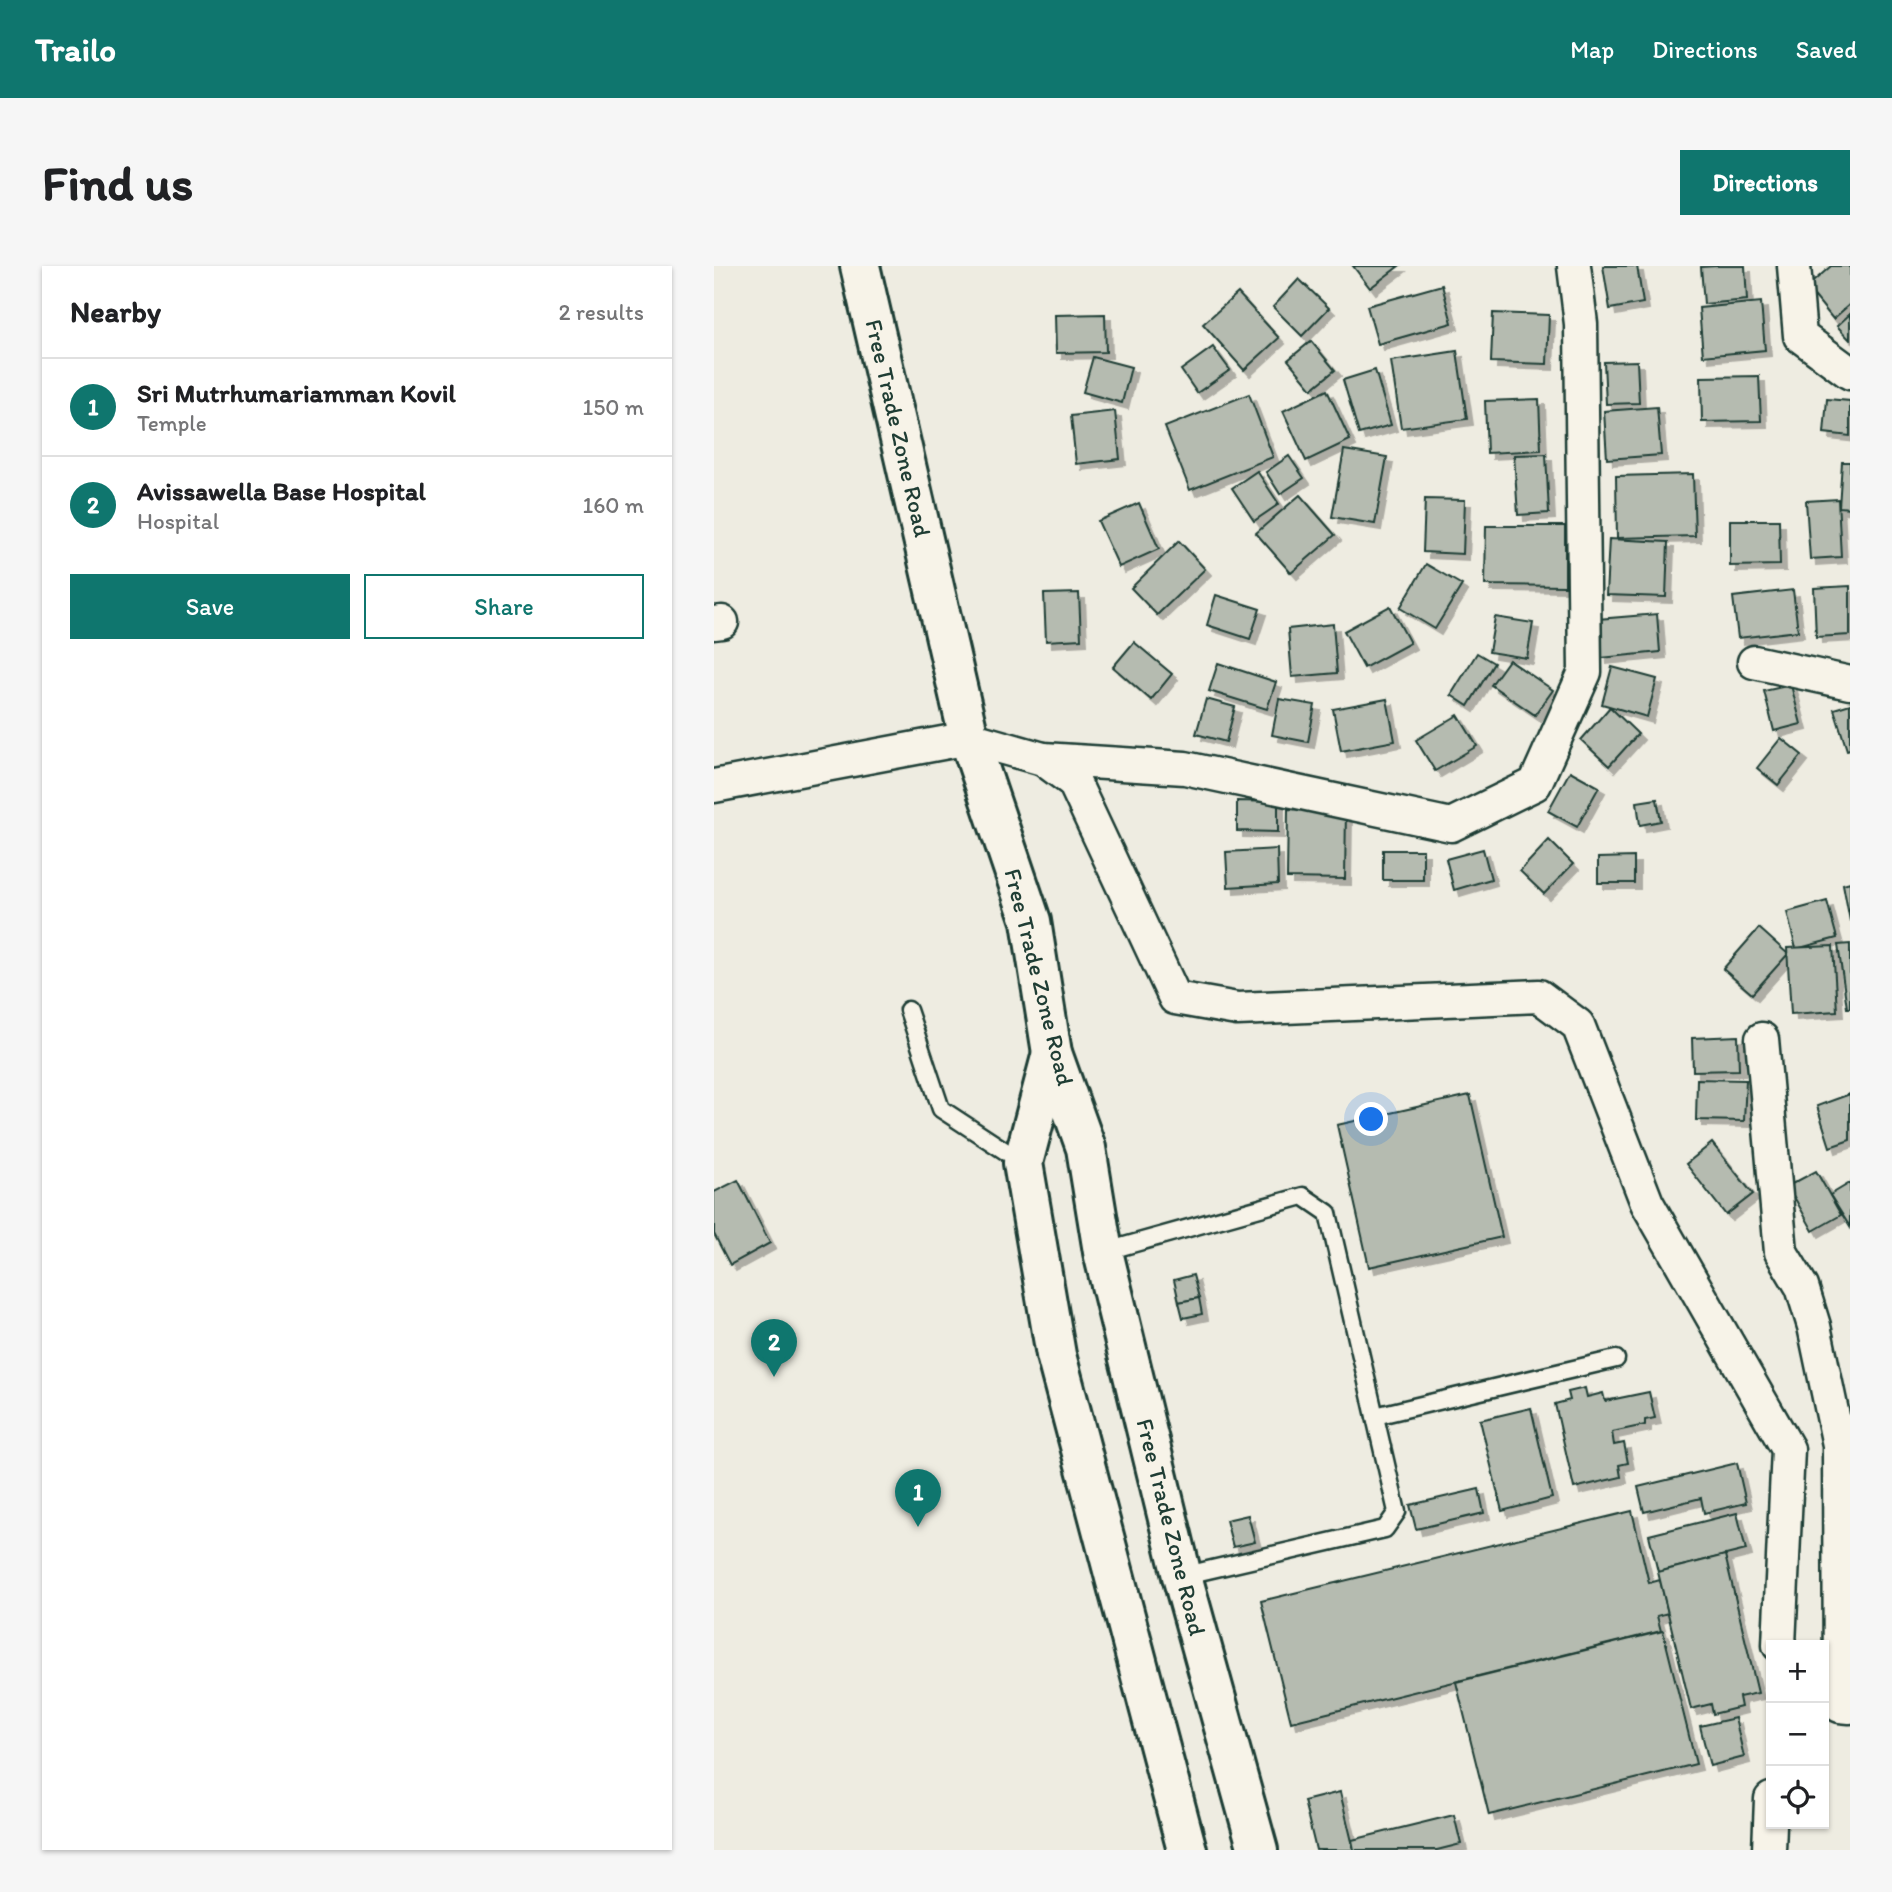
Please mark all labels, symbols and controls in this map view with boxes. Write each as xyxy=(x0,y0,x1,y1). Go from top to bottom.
text: Trailo xyxy=(35,30,116,69)
text: Map xyxy=(1570,35,1614,64)
text: Directions xyxy=(1652,35,1758,64)
text: Saved xyxy=(1796,35,1857,64)
button: Directions xyxy=(1680,150,1850,215)
text: Find us xyxy=(42,153,193,212)
text: Nearby xyxy=(70,293,161,330)
text: 2 results xyxy=(558,298,644,326)
street label: Free Trade Zone Road xyxy=(859,316,938,540)
text: Sri Mutrhumariamman Kovil xyxy=(137,377,456,409)
text: 1 xyxy=(88,393,98,421)
text: 150 m xyxy=(583,393,644,421)
text: Temple xyxy=(137,409,207,437)
text: Avissawella Base Hospital xyxy=(137,475,426,507)
text: 2 xyxy=(87,491,99,519)
text: 160 m xyxy=(582,491,644,519)
text: Hospital xyxy=(137,507,219,535)
button: Save xyxy=(70,574,350,639)
button: Share xyxy=(364,574,644,639)
street label: Free Trade Zone Road xyxy=(999,865,1080,1088)
your location xyxy=(1354,1102,1388,1136)
pin: 2 xyxy=(751,1319,797,1377)
street label: Free Trade Zone Road xyxy=(1131,1415,1212,1638)
pin: 1 xyxy=(895,1469,941,1527)
map controls xyxy=(1766,1640,1829,1829)
button: + xyxy=(1766,1640,1829,1703)
button: − xyxy=(1766,1703,1829,1766)
button: locate xyxy=(1766,1766,1829,1829)

